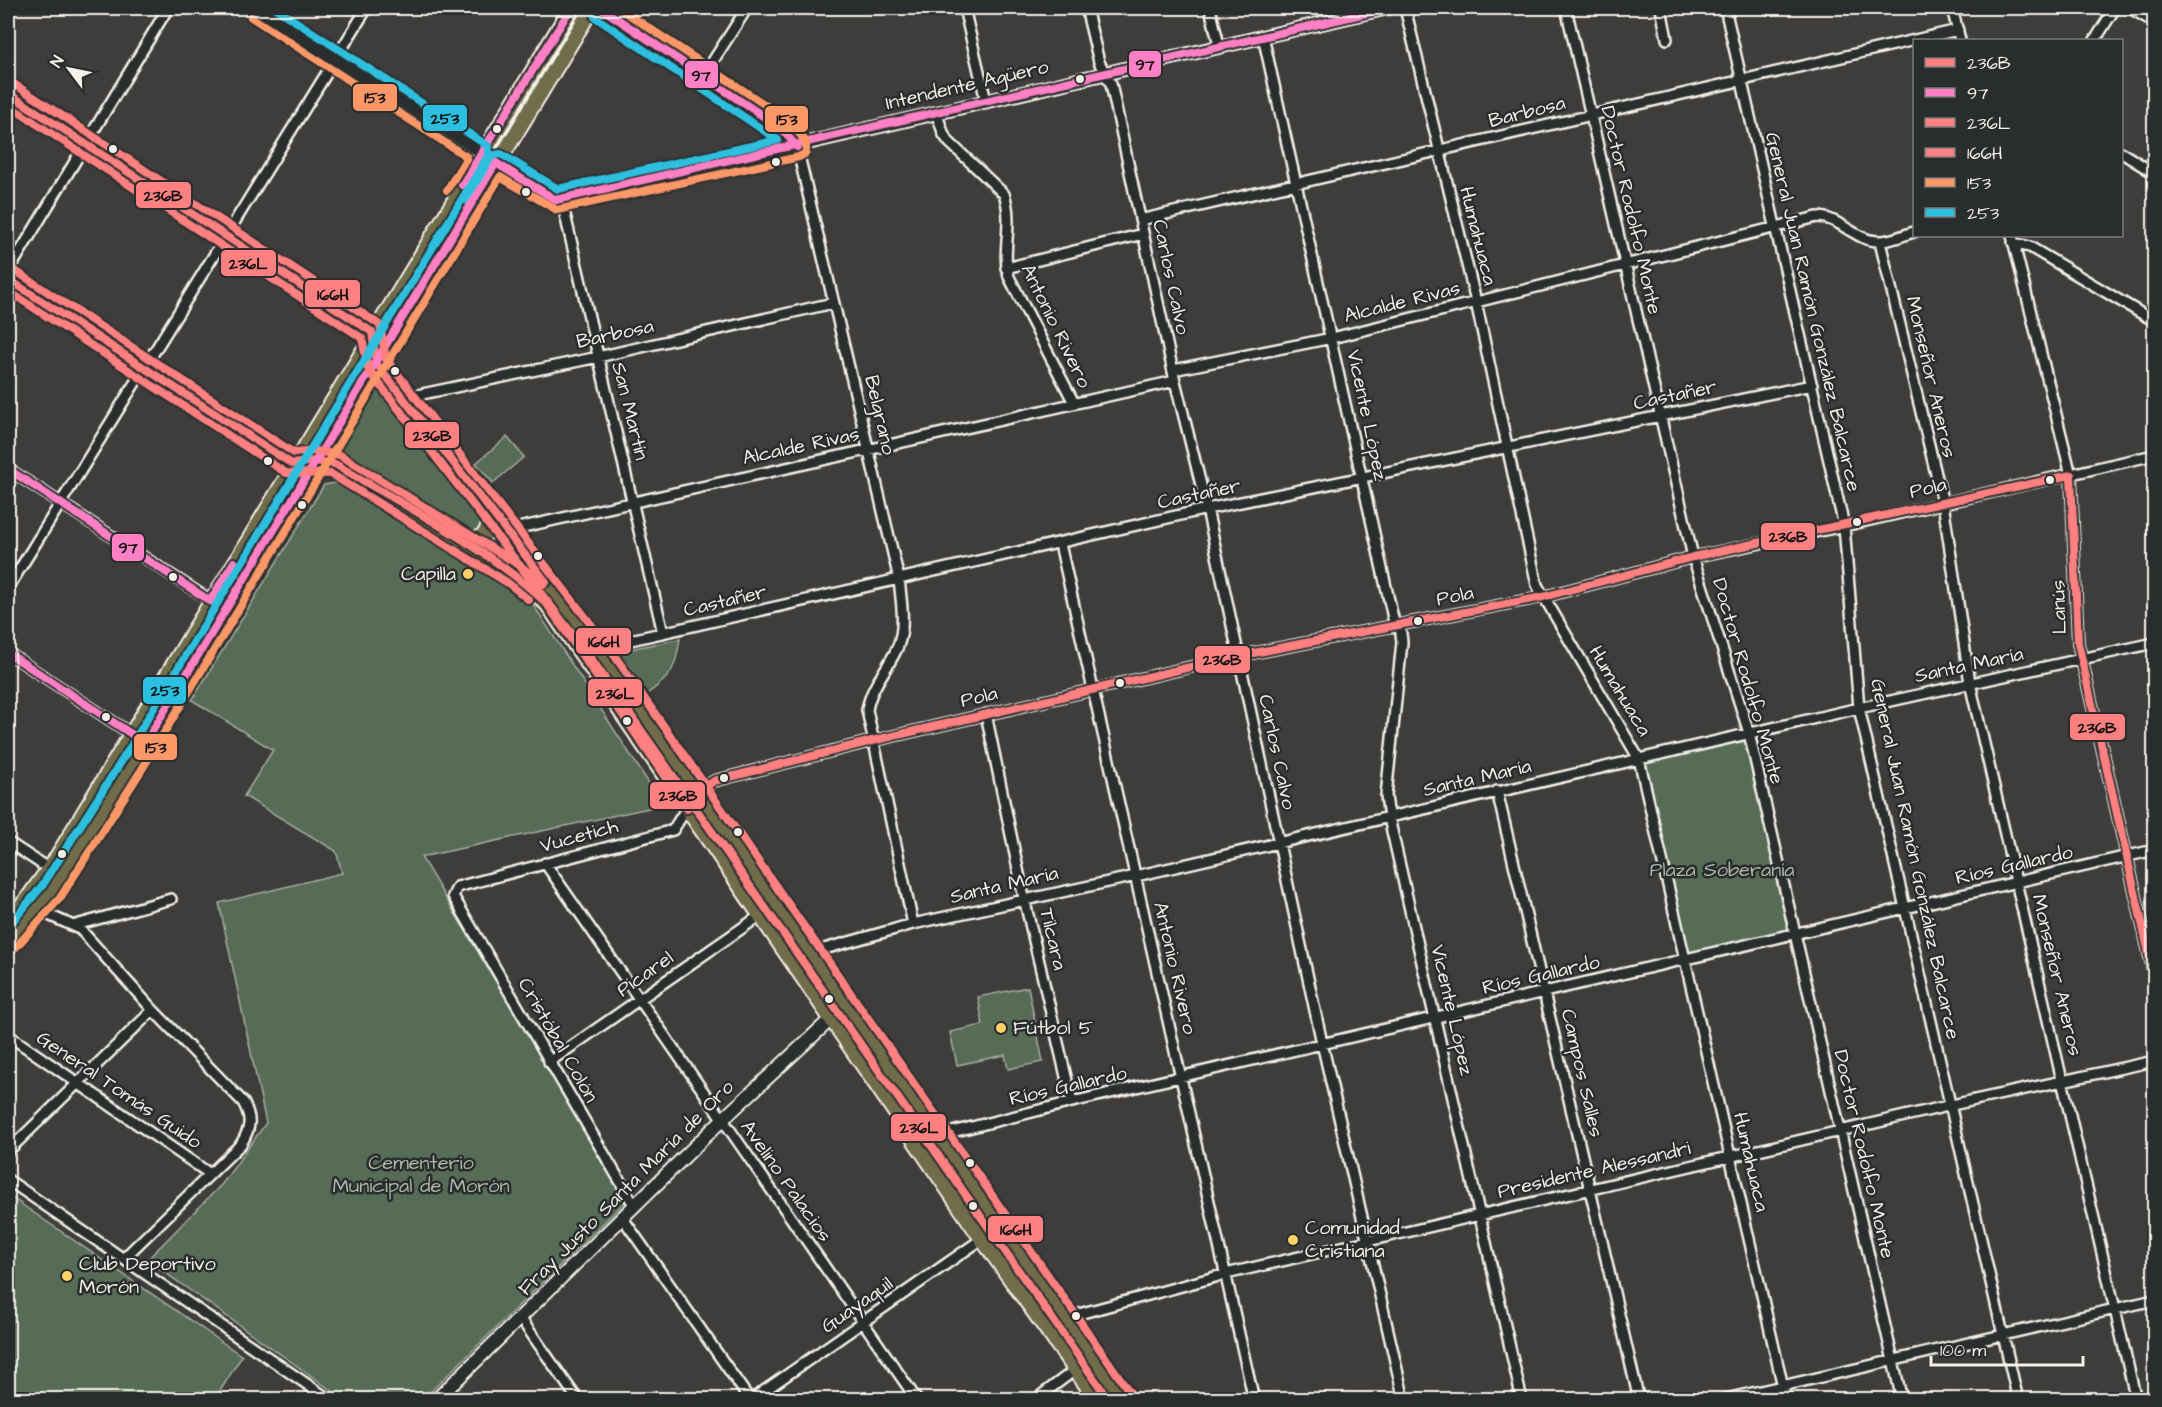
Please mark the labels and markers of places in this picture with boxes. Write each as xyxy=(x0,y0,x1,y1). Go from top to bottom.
unlabelled marker xyxy=(1074,73,1086,85)
unlabelled marker xyxy=(491,123,503,135)
unlabelled marker xyxy=(107,143,119,155)
unlabelled marker xyxy=(770,156,782,168)
unlabelled marker xyxy=(520,186,532,198)
unlabelled marker xyxy=(389,365,401,377)
unlabelled marker xyxy=(262,455,274,467)
unlabelled marker xyxy=(2044,474,2056,486)
unlabelled marker xyxy=(296,499,308,511)
unlabelled marker xyxy=(1851,516,1863,528)
unlabelled marker xyxy=(532,550,544,562)
place label: Capilla xyxy=(401,560,456,588)
marker: Capilla xyxy=(461,567,475,581)
unlabelled marker xyxy=(167,571,179,583)
unlabelled marker xyxy=(1412,615,1424,627)
unlabelled marker xyxy=(1114,677,1126,689)
unlabelled marker xyxy=(100,711,112,723)
unlabelled marker xyxy=(621,715,633,727)
unlabelled marker xyxy=(718,772,730,784)
unlabelled marker xyxy=(732,826,744,838)
unlabelled marker xyxy=(56,848,68,860)
unlabelled marker xyxy=(823,993,835,1005)
place label: Fútbol 5 xyxy=(1013,1014,1093,1042)
marker: Fútbol 5 xyxy=(994,1021,1008,1035)
unlabelled marker xyxy=(964,1157,976,1169)
unlabelled marker xyxy=(967,1200,979,1212)
place label: Comunidad Cristiana xyxy=(1305,1214,1400,1265)
marker: Comunidad Cristiana xyxy=(1286,1233,1300,1247)
place label: Club Deportivo Morón xyxy=(79,1250,216,1301)
marker: Club Deportivo Morón xyxy=(60,1269,74,1283)
unlabelled marker xyxy=(1070,1310,1082,1322)

